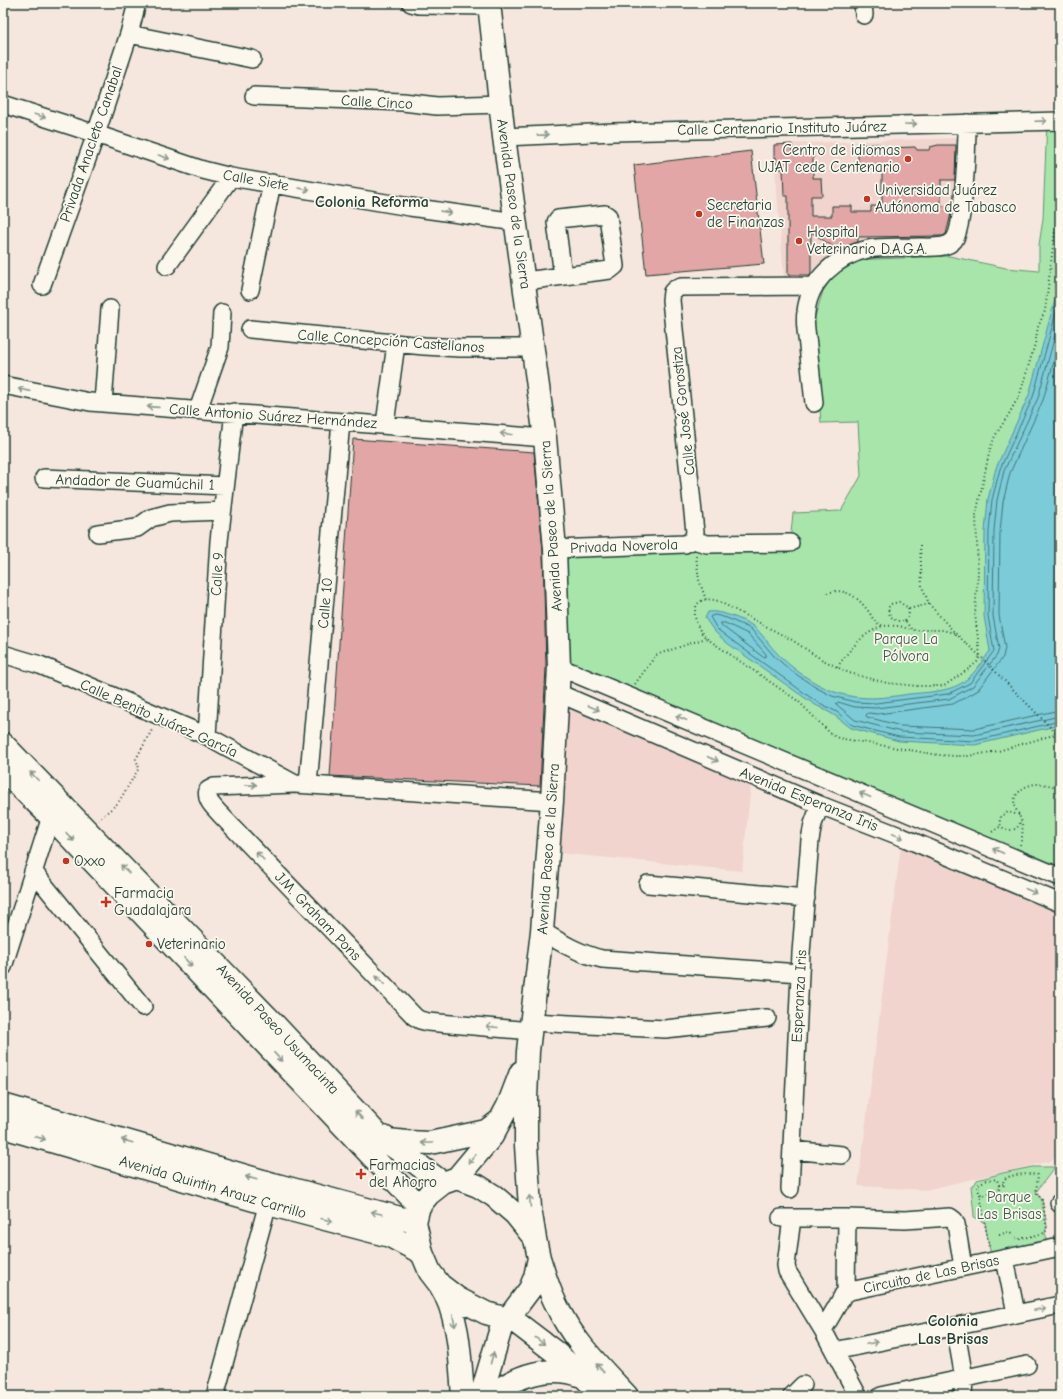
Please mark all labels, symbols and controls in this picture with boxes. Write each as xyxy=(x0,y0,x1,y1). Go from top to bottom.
street label: Privada Anacleto Canabal xyxy=(56,64,126,224)
street label: Calle Cinco xyxy=(341,91,414,113)
one-way arrow xyxy=(34,113,47,120)
street label: Calle Centenario Instituto Juárez xyxy=(677,117,887,139)
one-way arrow xyxy=(1034,117,1047,124)
street label: Avenida Paseo de la Sierra xyxy=(493,118,535,290)
one-way arrow xyxy=(904,121,917,128)
one-way arrow xyxy=(536,131,549,139)
place label: Centro de idiomas UJAT cede Centenario xyxy=(757,141,900,176)
one-way arrow xyxy=(157,154,170,161)
marker: Centro de idiomas UJAT cede Centenario xyxy=(903,154,913,164)
street label: Calle Siete xyxy=(222,165,291,195)
place label: Universidad Juárez Autónoma de Tabasco xyxy=(875,181,1016,216)
one-way arrow xyxy=(297,185,310,193)
district label: Colonia Reforma xyxy=(315,193,429,211)
marker: Universidad Juárez Autónoma de Tabasco xyxy=(862,194,872,204)
place label: Secretaria de Finanzas xyxy=(707,196,784,231)
one-way arrow xyxy=(439,208,452,216)
marker: Secretaria de Finanzas xyxy=(694,209,704,219)
place label: Hospital Veterinario D.A.G.A. xyxy=(807,223,927,258)
marker: Hospital Veterinario D.A.G.A. xyxy=(794,236,804,246)
street label: Calle Concepción Castellanos xyxy=(297,325,485,357)
street label: Calle José Gorostiza xyxy=(667,346,699,476)
one-way arrow xyxy=(18,385,31,393)
street label: Calle Antonio Suárez Hernández xyxy=(168,400,378,432)
one-way arrow xyxy=(147,403,160,410)
one-way arrow xyxy=(500,431,513,438)
street label: Avenida Paseo de la Sierra xyxy=(536,440,566,612)
street label: Andador de Guamúchil 1 xyxy=(55,470,215,494)
street label: Privada Noverola xyxy=(570,535,678,557)
street label: Calle 9 xyxy=(207,552,227,596)
street label: Calle 10 xyxy=(314,577,336,629)
park label: Parque La Pólvora xyxy=(874,630,938,665)
street label: Calle Benito Juárez García xyxy=(77,675,241,761)
one-way arrow xyxy=(587,705,599,712)
one-way arrow xyxy=(675,713,687,721)
one-way arrow xyxy=(707,756,719,763)
street label: Avenida Paseo de la Sierra xyxy=(533,763,563,935)
street label: Avenida Esperanza Iris xyxy=(737,763,881,835)
one-way arrow xyxy=(29,771,39,781)
one-way arrow xyxy=(244,781,257,789)
one-way arrow xyxy=(860,791,872,798)
one-way arrow xyxy=(65,832,75,842)
one-way arrow xyxy=(892,832,904,840)
one-way arrow xyxy=(993,846,1005,854)
one-way arrow xyxy=(255,851,265,861)
place label: Oxxo xyxy=(74,852,106,870)
marker: Oxxo xyxy=(61,856,71,866)
one-way arrow xyxy=(120,864,129,874)
street label: J.M. Graham Pons xyxy=(271,868,365,964)
place label: Farmacia Guadalajara xyxy=(114,884,192,919)
one-way arrow xyxy=(1025,887,1037,895)
marker: Farmacia Guadalajara xyxy=(101,897,111,907)
place label: Veterinario xyxy=(157,935,226,953)
marker: Veterinario xyxy=(144,939,154,949)
street label: Esperanza Iris xyxy=(788,949,810,1043)
one-way arrow xyxy=(184,957,193,967)
street label: Avenida Paseo Usumacinta xyxy=(213,960,343,1098)
one-way arrow xyxy=(375,975,384,985)
one-way arrow xyxy=(486,1024,499,1031)
one-way arrow xyxy=(273,1052,283,1062)
one-way arrow xyxy=(354,1110,364,1120)
one-way arrow xyxy=(34,1135,47,1142)
one-way arrow xyxy=(120,1137,133,1144)
one-way arrow xyxy=(421,1139,434,1146)
street label: Avenida Quintin Arauz Carrillo xyxy=(117,1152,309,1222)
one-way arrow xyxy=(467,1154,476,1165)
place label: Farmacias del Ahorro xyxy=(369,1156,437,1191)
marker: Farmacias del Ahorro xyxy=(356,1169,366,1179)
one-way arrow xyxy=(245,1174,258,1181)
park label: Parque Las Brisas xyxy=(976,1188,1042,1223)
one-way arrow xyxy=(526,1195,533,1208)
one-way arrow xyxy=(371,1208,384,1216)
one-way arrow xyxy=(320,1216,333,1224)
street label: Circuito de Las Brisas xyxy=(861,1251,1001,1297)
one-way arrow xyxy=(1033,1304,1046,1312)
district label: Colonia Las Brisas xyxy=(918,1312,989,1348)
one-way arrow xyxy=(450,1314,458,1327)
one-way arrow xyxy=(535,1337,546,1345)
one-way arrow xyxy=(865,1339,878,1347)
one-way arrow xyxy=(488,1352,496,1365)
one-way arrow xyxy=(596,1363,605,1373)

